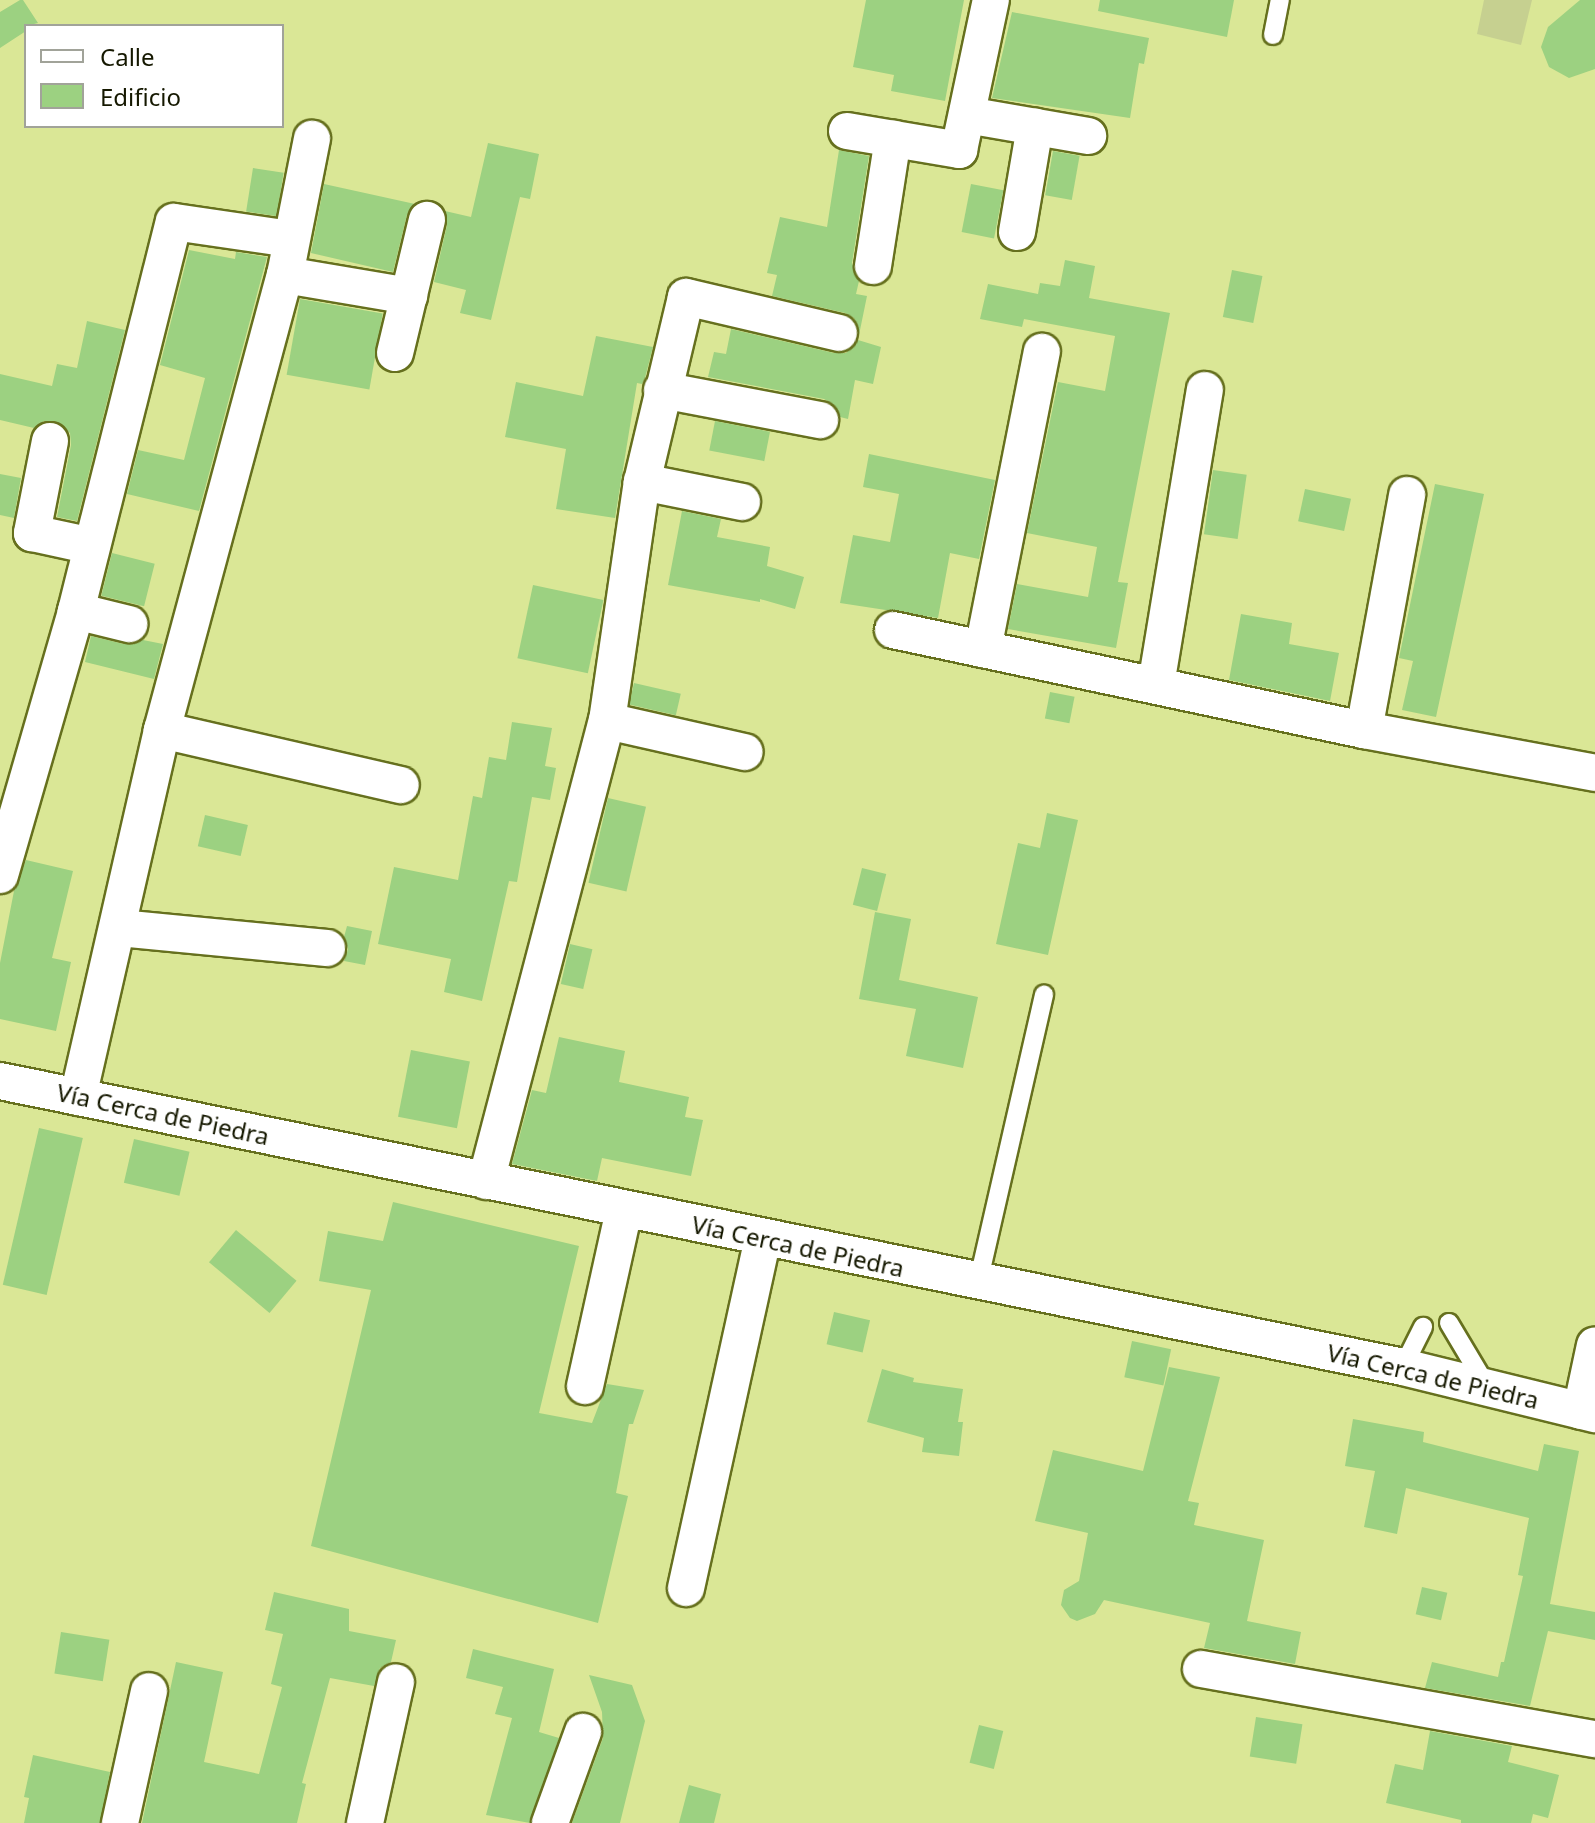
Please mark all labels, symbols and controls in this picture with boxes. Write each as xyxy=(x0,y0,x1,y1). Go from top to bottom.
legend xyxy=(24,24,284,128)
text: Calle xyxy=(100,40,155,73)
text: Edificio xyxy=(100,80,181,113)
street label: Vía Cerca de Piedra xyxy=(54,1077,272,1151)
street label: Vía Cerca de Piedra xyxy=(689,1209,907,1283)
street label: Vía Cerca de Piedra xyxy=(1324,1338,1542,1414)

